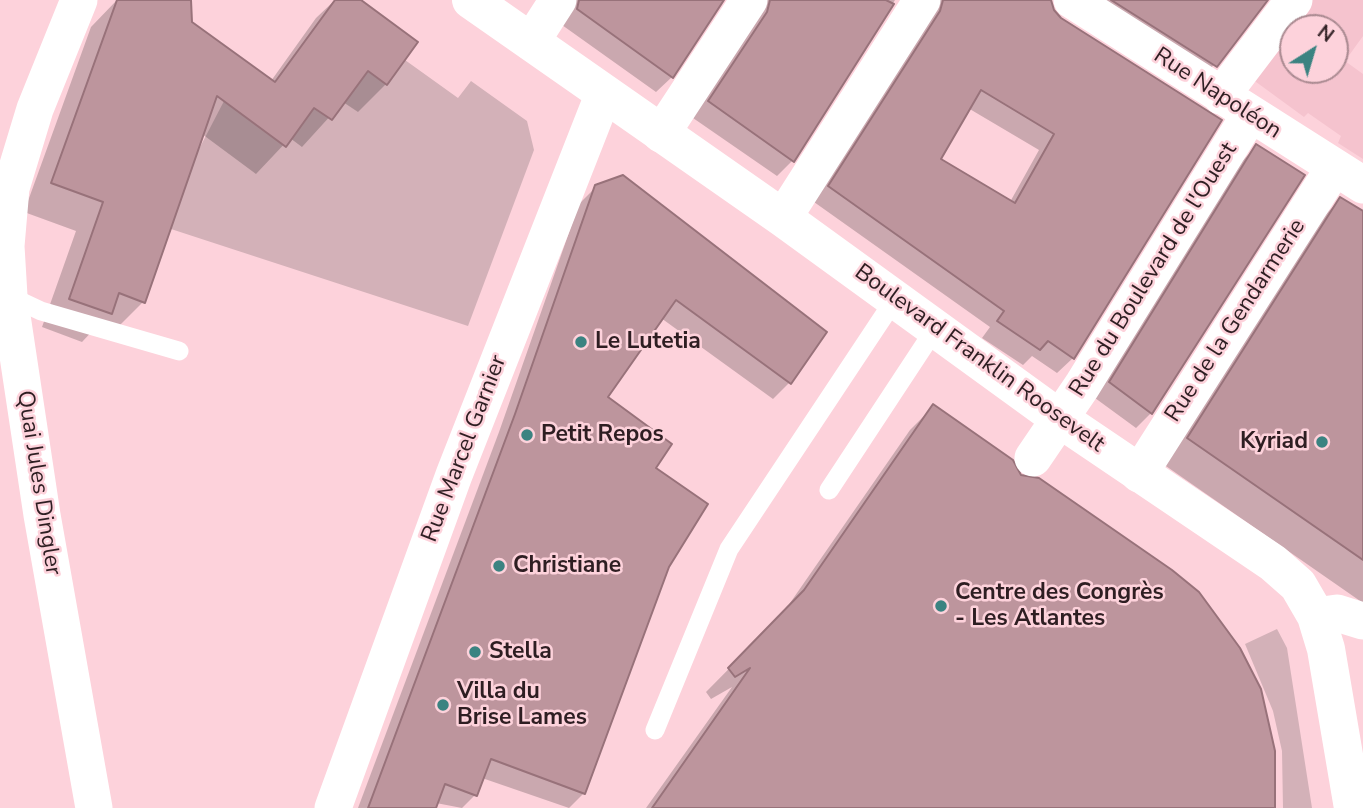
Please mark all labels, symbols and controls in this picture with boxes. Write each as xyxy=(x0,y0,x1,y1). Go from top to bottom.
north arrow xyxy=(1279,14,1349,84)
text: N xyxy=(1312,19,1339,48)
street label: Rue Napoléon xyxy=(1148,42,1286,146)
street label: Rue du Boulevard de l'Ouest xyxy=(1064,138,1244,402)
street label: Rue de la Gendarmerie xyxy=(1160,214,1312,428)
street label: Boulevard Franklin Roosevelt xyxy=(849,259,1109,459)
place label: Le Lutetia xyxy=(595,328,701,356)
marker: Le Lutetia xyxy=(573,334,589,350)
street label: Rue Marcel Garnier xyxy=(417,352,513,546)
street label: Quai Jules Dingler xyxy=(10,389,66,577)
place label: Petit Repos xyxy=(541,421,664,449)
marker: Petit Repos xyxy=(519,427,535,443)
place label: Kyriad xyxy=(1240,428,1308,456)
marker: Kyriad xyxy=(1314,434,1330,450)
place label: Christiane xyxy=(513,552,621,580)
marker: Christiane xyxy=(491,558,507,574)
place label: Centre des Congrès - Les Atlantes xyxy=(955,579,1164,633)
marker: Centre des Congrès - Les Atlantes xyxy=(933,598,949,614)
place label: Stella xyxy=(489,638,552,666)
marker: Stella xyxy=(467,644,483,660)
place label: Villa du Brise Lames xyxy=(457,678,587,732)
marker: Villa du Brise Lames xyxy=(435,697,451,713)

